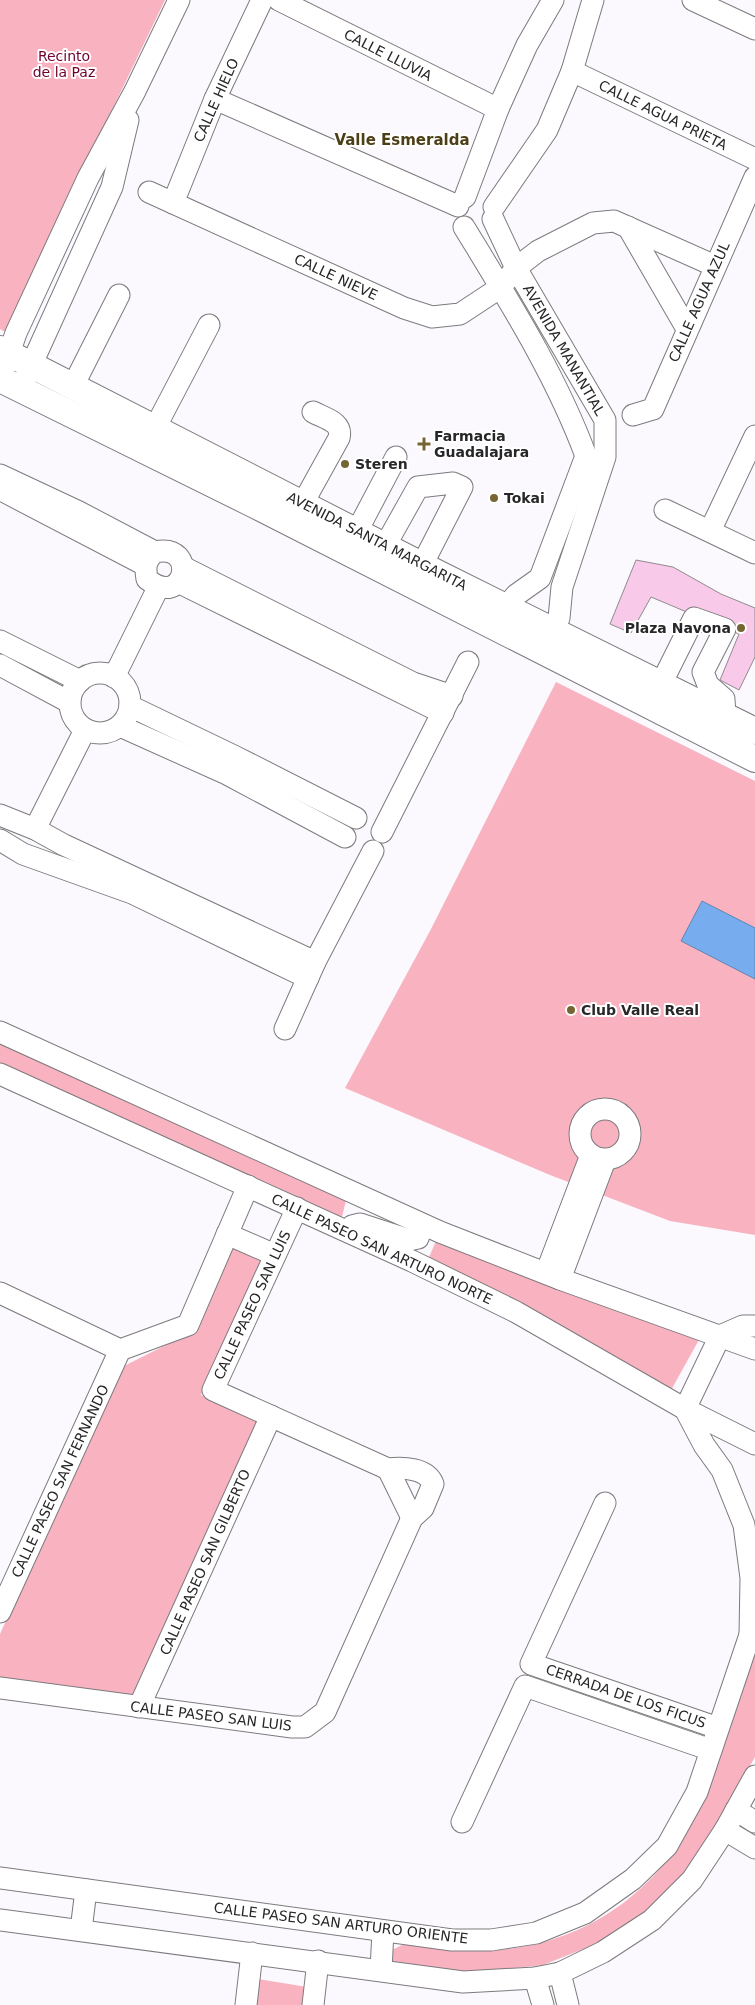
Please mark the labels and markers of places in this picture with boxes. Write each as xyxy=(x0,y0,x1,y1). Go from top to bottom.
place label: Farmacia Guadalajara xyxy=(434,428,529,460)
marker: Farmacia Guadalajara xyxy=(418,438,430,450)
place label: Steren xyxy=(355,456,408,472)
marker: Steren xyxy=(339,458,351,470)
place label: Tokai xyxy=(504,490,545,506)
marker: Tokai xyxy=(488,492,500,504)
place label: Plaza Navona xyxy=(625,620,731,636)
marker: Plaza Navona xyxy=(735,622,747,634)
place label: Club Valle Real xyxy=(581,1002,699,1018)
marker: Club Valle Real xyxy=(565,1004,577,1016)

